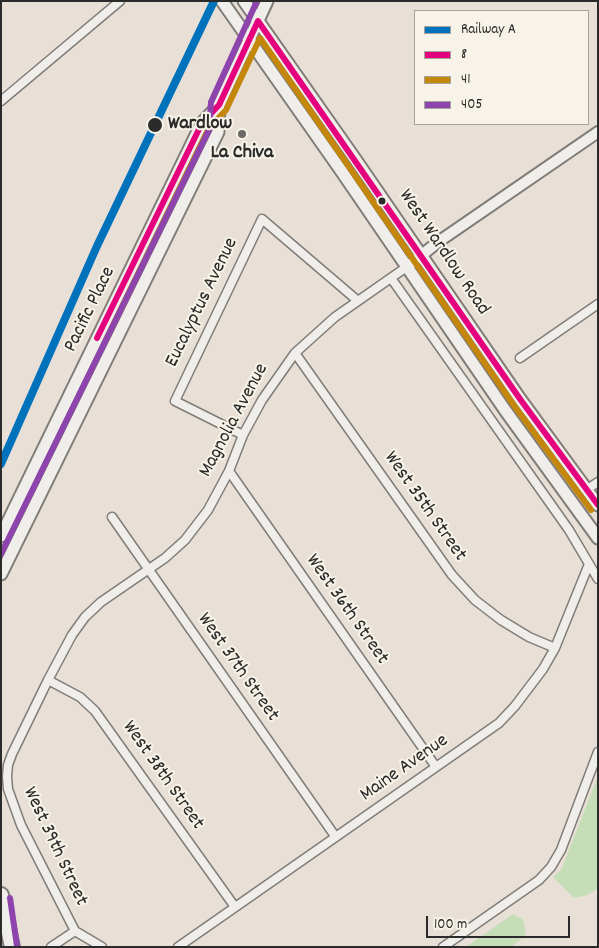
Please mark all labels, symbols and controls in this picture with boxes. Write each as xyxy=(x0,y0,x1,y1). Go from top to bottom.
legend xyxy=(414,10,589,125)
text: Railway A xyxy=(461,19,516,41)
text: 8 xyxy=(461,44,467,66)
text: 41 xyxy=(461,69,471,91)
text: 405 xyxy=(461,94,482,116)
place label: Wardlow xyxy=(168,113,232,137)
marker: Wardlow xyxy=(146,116,164,134)
marker: La Chiva xyxy=(236,128,248,140)
place label: La Chiva xyxy=(211,142,273,166)
street label: West Wardlow Road xyxy=(392,185,494,321)
unlabelled marker xyxy=(377,196,387,206)
street label: Eucalyptus Avenue xyxy=(161,234,245,372)
street label: Pacific Place xyxy=(60,263,122,357)
street label: Magnolia Avenue xyxy=(195,360,275,482)
street label: West 35th Street xyxy=(377,447,471,567)
street label: West 36th Street xyxy=(299,550,393,670)
street label: West 37th Street xyxy=(191,609,283,727)
street label: West 38th Street xyxy=(116,717,208,835)
street label: Maine Avenue xyxy=(356,730,454,808)
street label: West 39th Street xyxy=(16,784,92,910)
scale bar xyxy=(429,906,573,938)
text: 100 m xyxy=(434,914,467,936)

